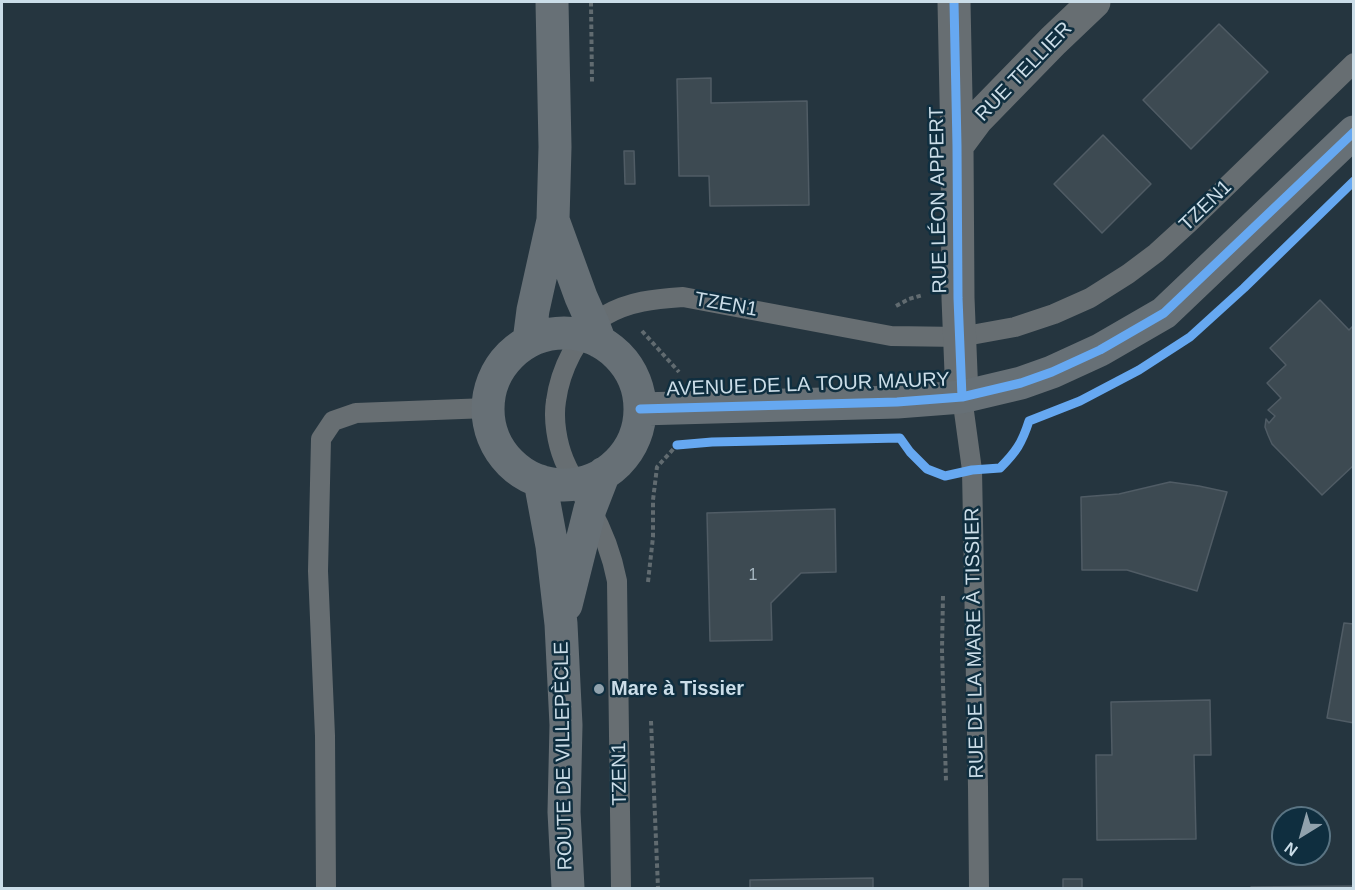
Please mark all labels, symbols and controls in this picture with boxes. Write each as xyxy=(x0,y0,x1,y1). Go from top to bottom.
street label: RUE TELLIER xyxy=(971,17,1077,127)
street label: RUE LÉON APPERT xyxy=(925,106,953,294)
street label: TZEN1 xyxy=(1175,175,1237,237)
street label: TZEN1 xyxy=(693,288,759,322)
street label: AVENUE DE LA TOUR MAURY xyxy=(666,368,950,402)
street label: RUE DE LA MARE À TISSIER xyxy=(961,507,989,779)
house number: 1 xyxy=(749,566,757,586)
street label: ROUTE DE VILLEPÈCLE xyxy=(550,641,578,871)
place label: Mare à Tissier xyxy=(611,677,744,701)
marker: Mare à Tissier xyxy=(592,682,606,696)
street label: TZEN1 xyxy=(607,742,633,806)
north arrow xyxy=(1271,806,1331,866)
text: N xyxy=(1281,839,1301,859)

